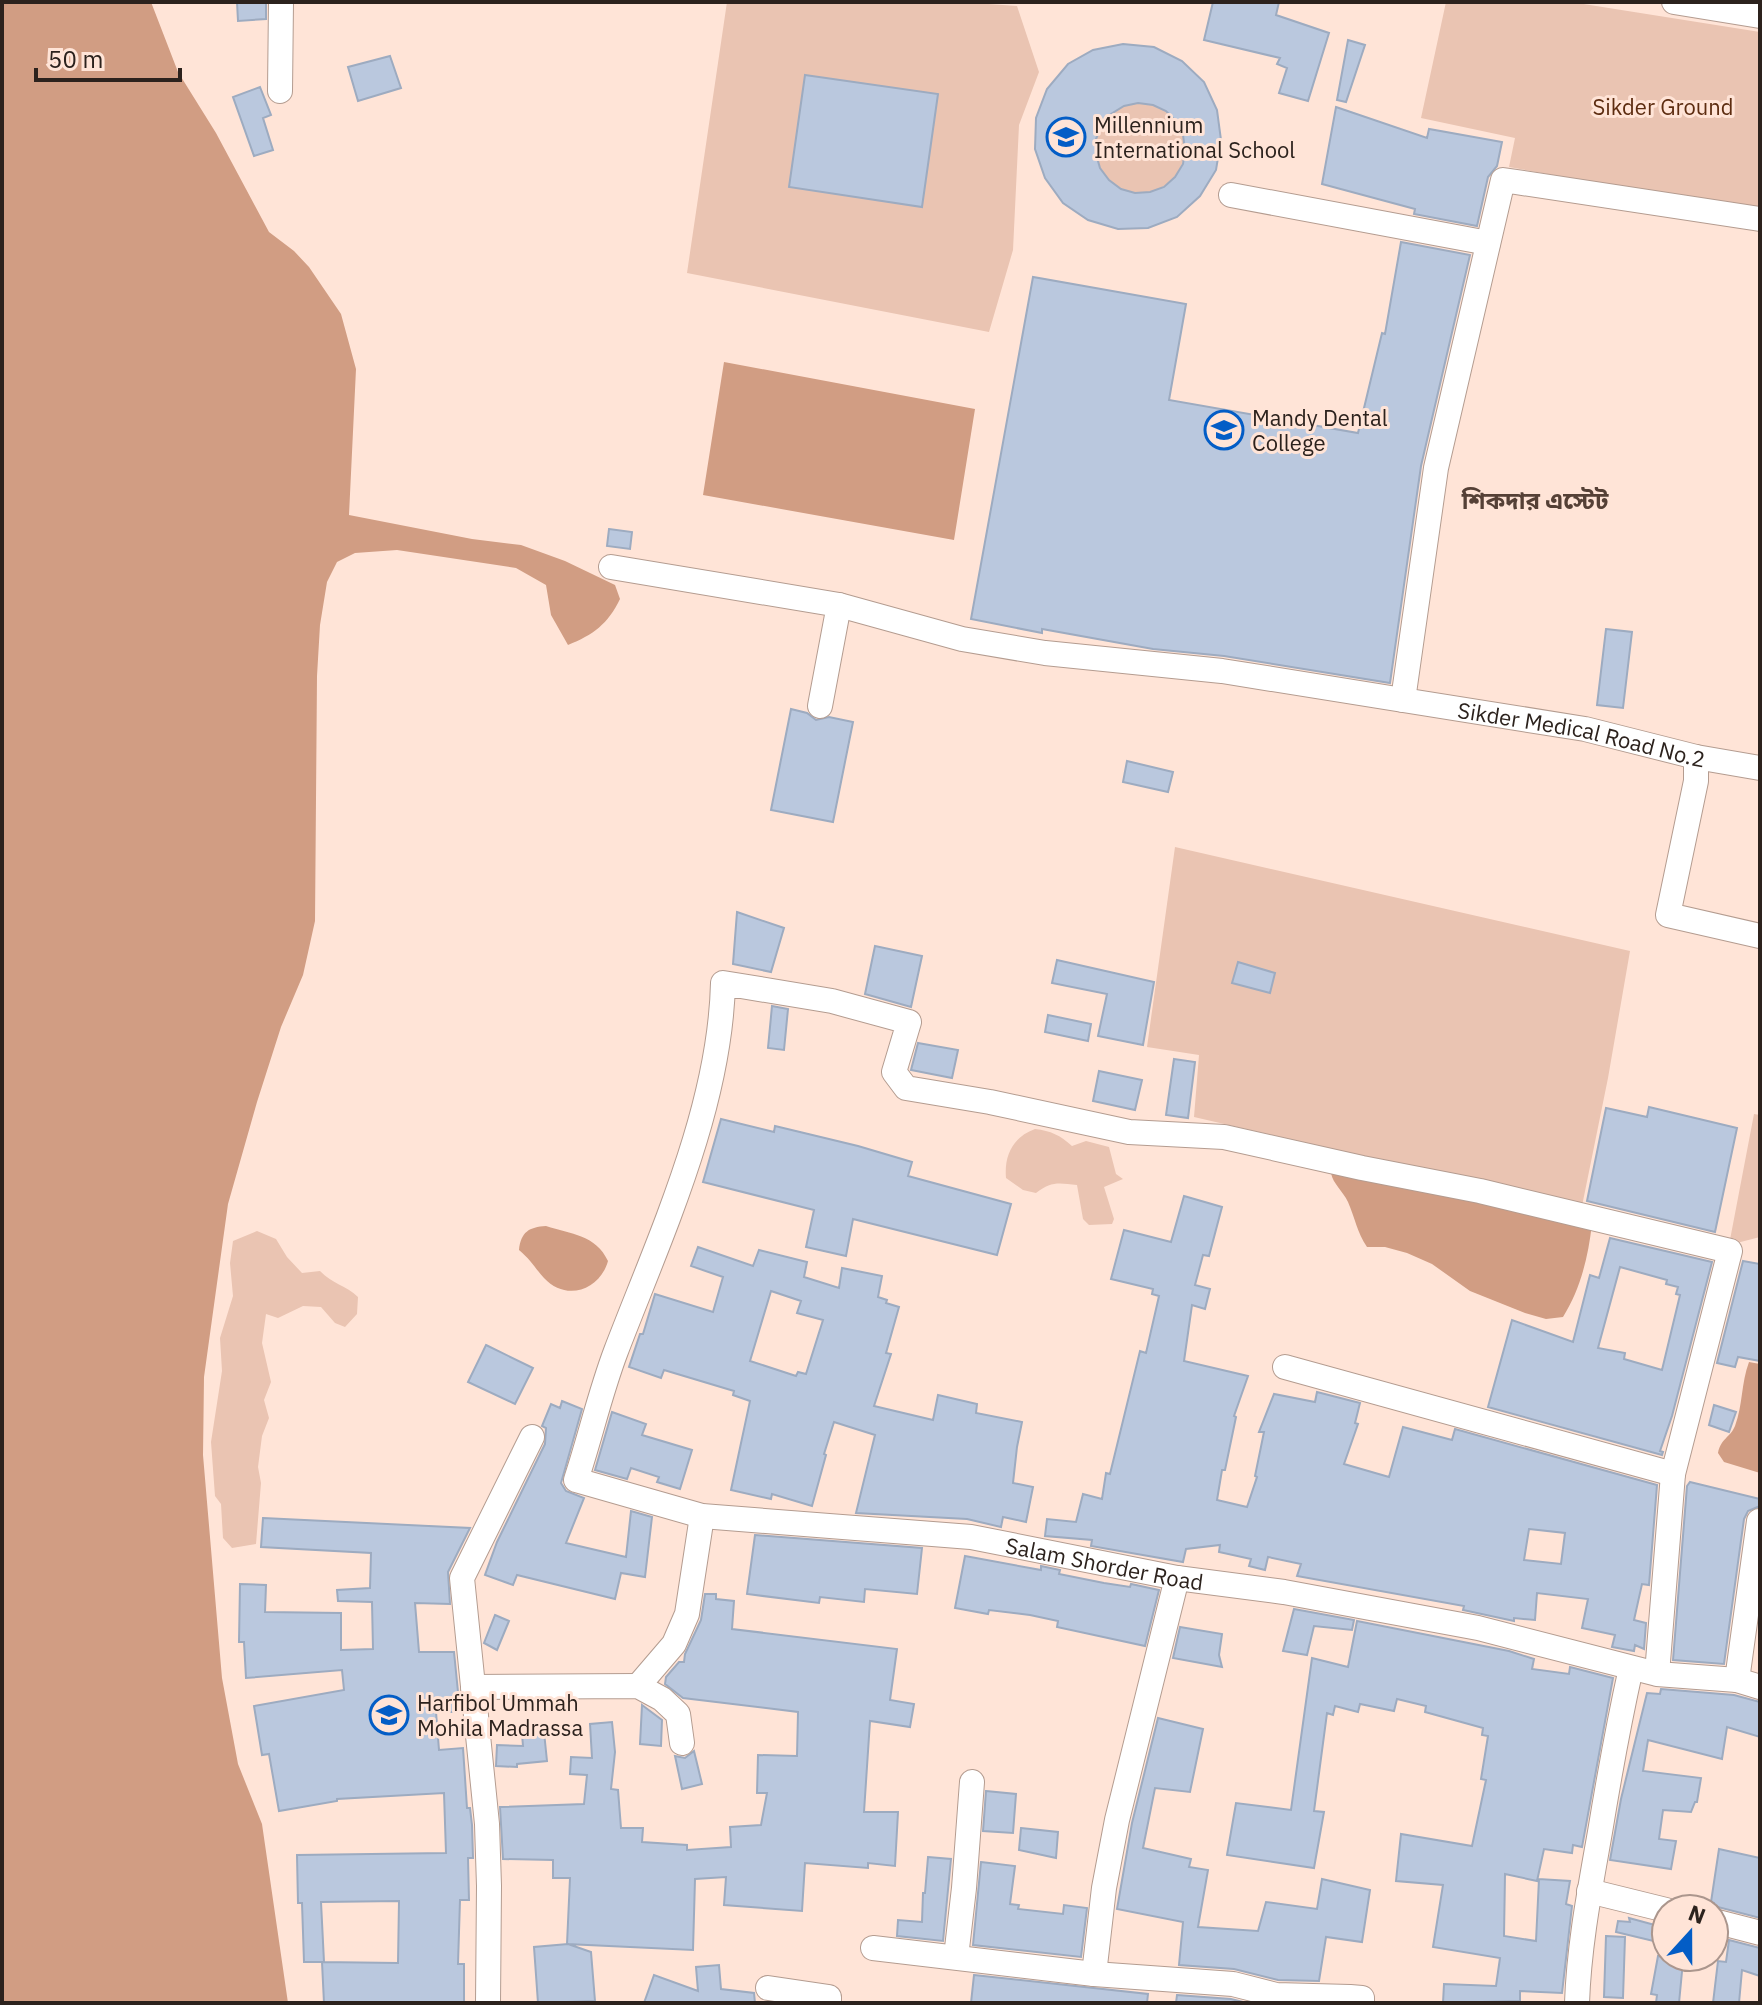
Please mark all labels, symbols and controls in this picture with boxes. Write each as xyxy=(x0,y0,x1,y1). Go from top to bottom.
scale bar xyxy=(36,32,180,82)
text: 50 m xyxy=(48,43,103,75)
park label: Sikder Ground xyxy=(1593,92,1733,121)
place label: Millennium International School xyxy=(1094,110,1295,164)
school or university icon: Millennium International School xyxy=(1045,116,1087,158)
place label: Mandy Dental College xyxy=(1252,403,1388,457)
school or university icon: Mandy Dental College xyxy=(1203,409,1245,451)
district label: শিকদার এস্টেট xyxy=(1461,484,1609,516)
street label: Sikder Medical Road No.2 xyxy=(1456,694,1708,773)
street label: Salam Shorder Road xyxy=(1003,1530,1205,1596)
place label: Harfibol Ummah Mohila Madrassa xyxy=(417,1688,584,1742)
school or university icon: Harfibol Ummah Mohila Madrassa xyxy=(368,1694,410,1736)
north arrow xyxy=(1650,1893,1730,1973)
text: N xyxy=(1685,1897,1710,1930)

